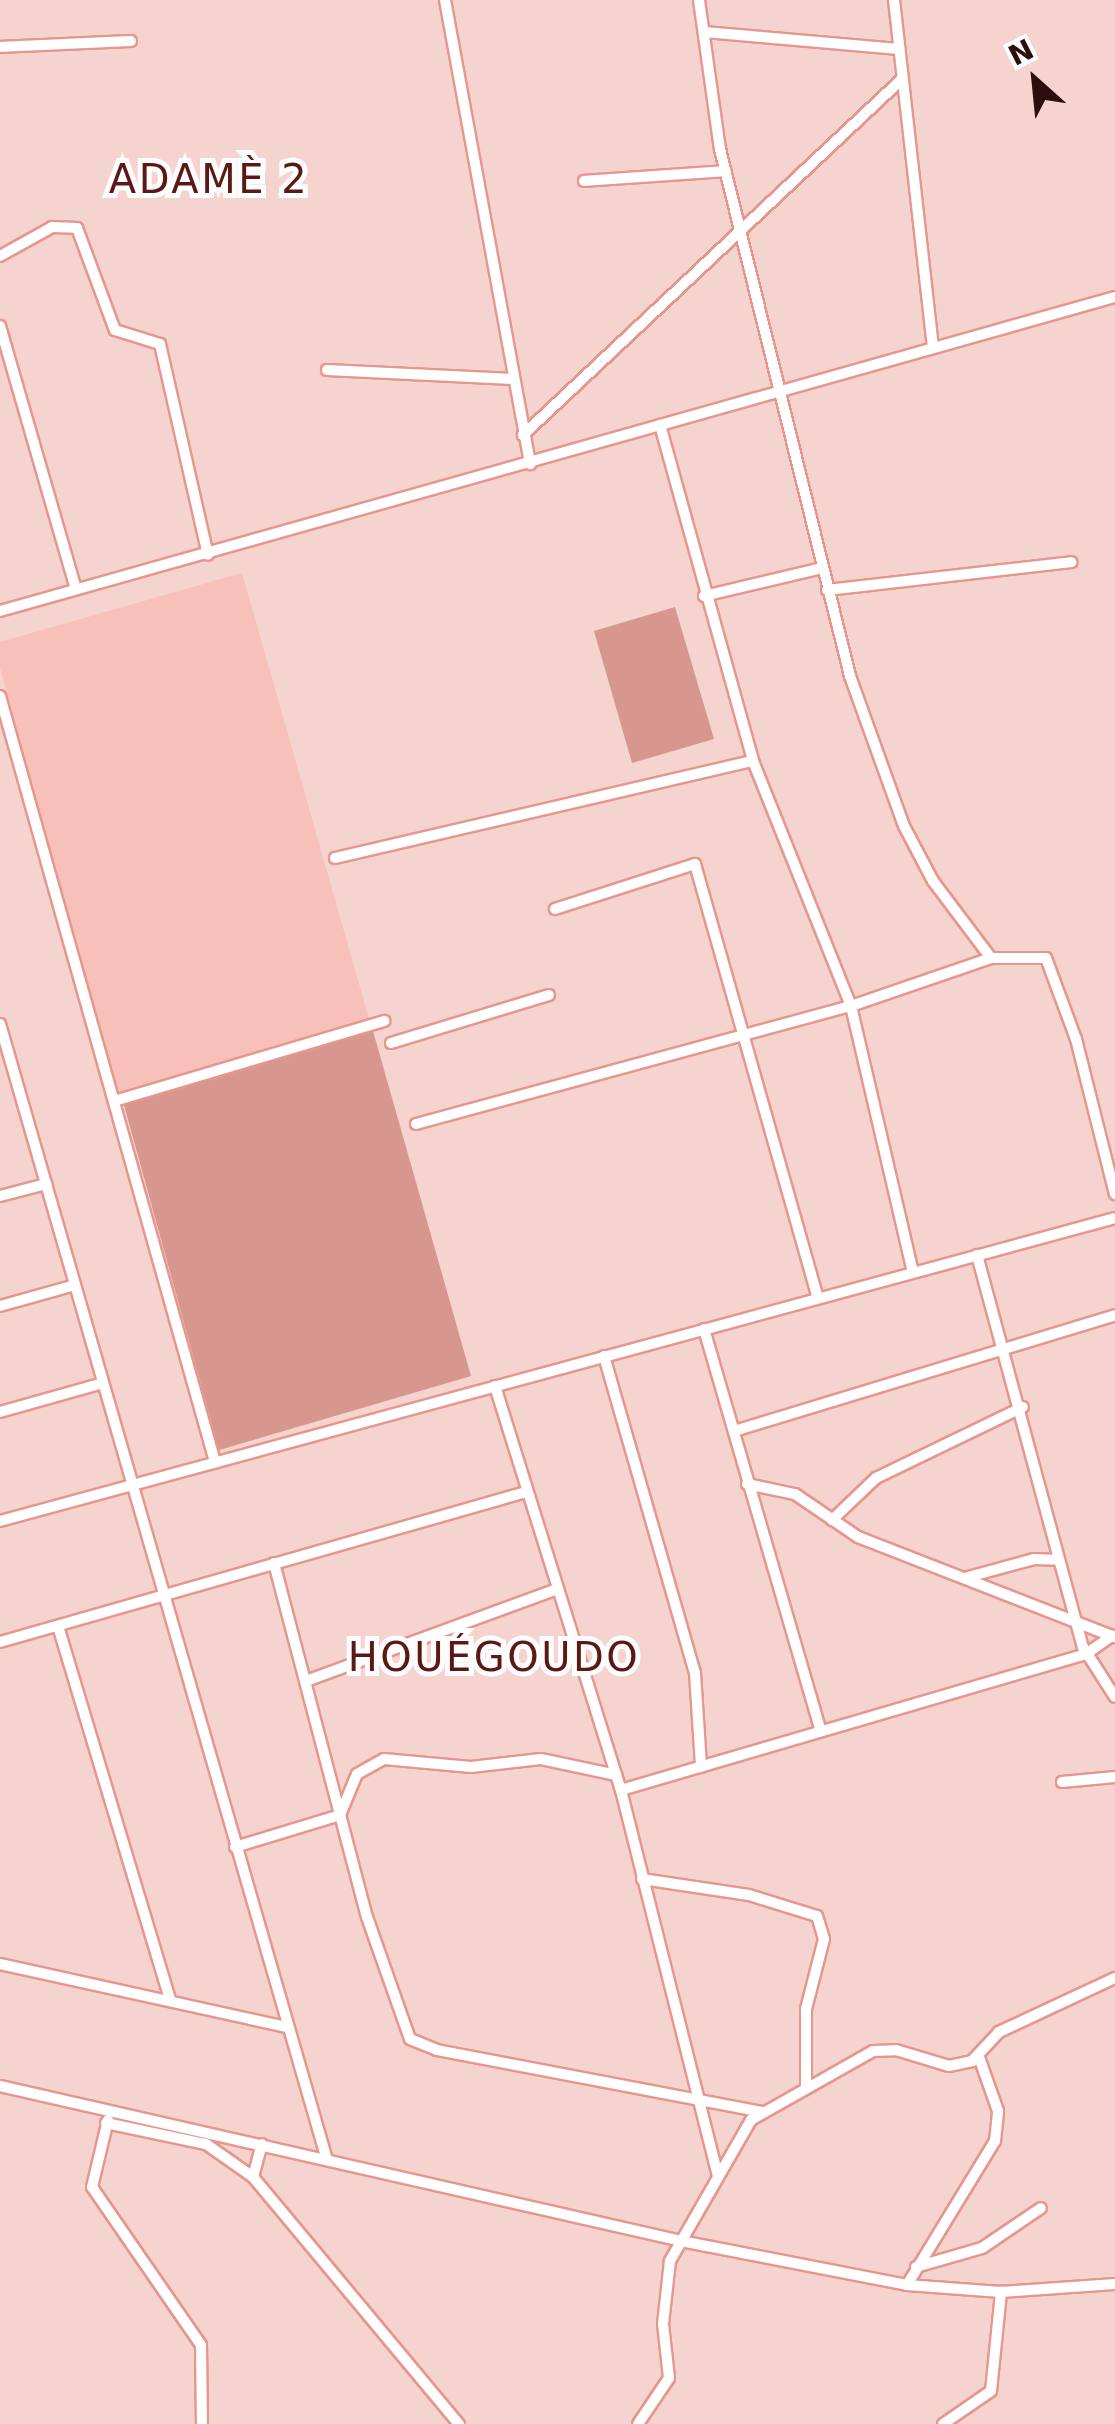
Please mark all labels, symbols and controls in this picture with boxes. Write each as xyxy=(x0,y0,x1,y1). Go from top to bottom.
north arrow xyxy=(985,30,1085,130)
text: N xyxy=(1003,33,1039,73)
district label: ADAMÈ 2 xyxy=(109,155,309,203)
district label: HOUÉGOUDO xyxy=(348,1633,640,1681)

